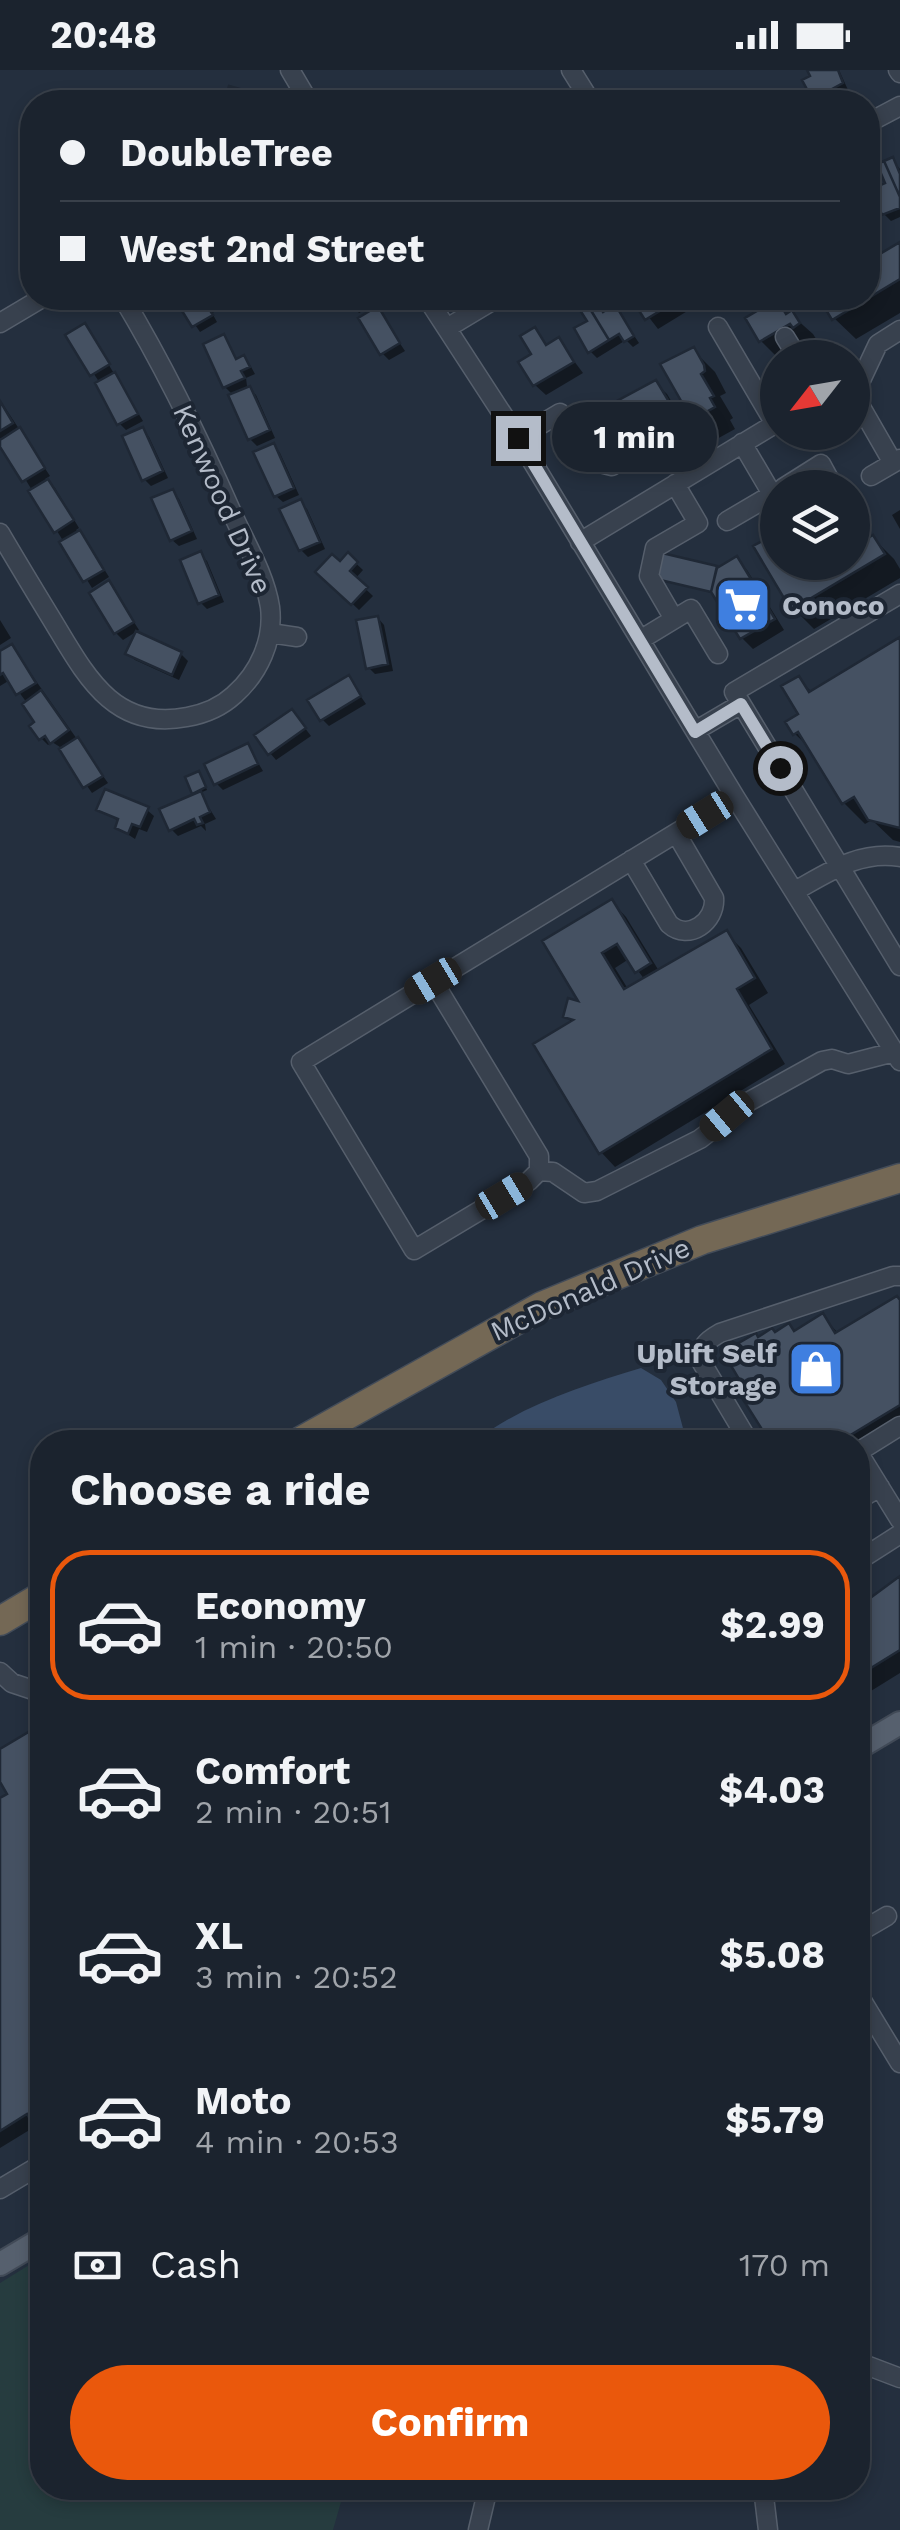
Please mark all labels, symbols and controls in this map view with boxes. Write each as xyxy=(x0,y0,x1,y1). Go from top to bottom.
text: 20:48 xyxy=(50,13,157,57)
text: DoubleTree xyxy=(120,131,333,175)
text: West 2nd Street xyxy=(120,227,424,271)
north arrow xyxy=(760,340,870,450)
map controls xyxy=(760,340,870,580)
street label: Kenwood Drive xyxy=(166,399,279,599)
callout: 1 min xyxy=(553,403,718,473)
route end xyxy=(496,416,541,461)
text: 1 min xyxy=(593,418,676,456)
button: layers xyxy=(760,470,870,580)
supermarket icon: Conoco xyxy=(713,575,773,635)
place label: Conoco xyxy=(782,589,885,622)
route start xyxy=(758,746,803,791)
car xyxy=(672,786,738,844)
car xyxy=(400,953,466,1009)
car xyxy=(694,1085,760,1147)
car xyxy=(471,1168,537,1224)
street label: McDonald Drive xyxy=(485,1231,695,1348)
place label: Uplift Self Storage xyxy=(636,1337,777,1402)
shop icon: Uplift Self Storage xyxy=(786,1339,846,1399)
text: Choose a ride xyxy=(70,1463,370,1516)
icon: car xyxy=(75,1580,165,1670)
text: Economy xyxy=(195,1584,366,1628)
text: $2.99 xyxy=(720,1603,825,1647)
text: 1 min · 20:50 xyxy=(195,1628,393,1666)
icon: car xyxy=(75,1745,165,1835)
text: Comfort xyxy=(195,1749,350,1793)
text: $4.03 xyxy=(719,1768,825,1812)
text: 2 min · 20:51 xyxy=(195,1793,392,1831)
icon: car xyxy=(75,1910,165,2000)
text: XL xyxy=(195,1914,243,1958)
text: $5.08 xyxy=(720,1933,825,1977)
text: 3 min · 20:52 xyxy=(195,1958,398,1996)
icon: car xyxy=(75,2075,165,2165)
text: Moto xyxy=(195,2079,291,2123)
text: $5.79 xyxy=(725,2098,825,2142)
text: 4 min · 20:53 xyxy=(195,2123,399,2161)
icon: cash xyxy=(70,2238,125,2293)
text: Cash xyxy=(150,2243,241,2287)
text: 170 m xyxy=(739,2246,830,2284)
button: Confirm xyxy=(70,2365,830,2480)

